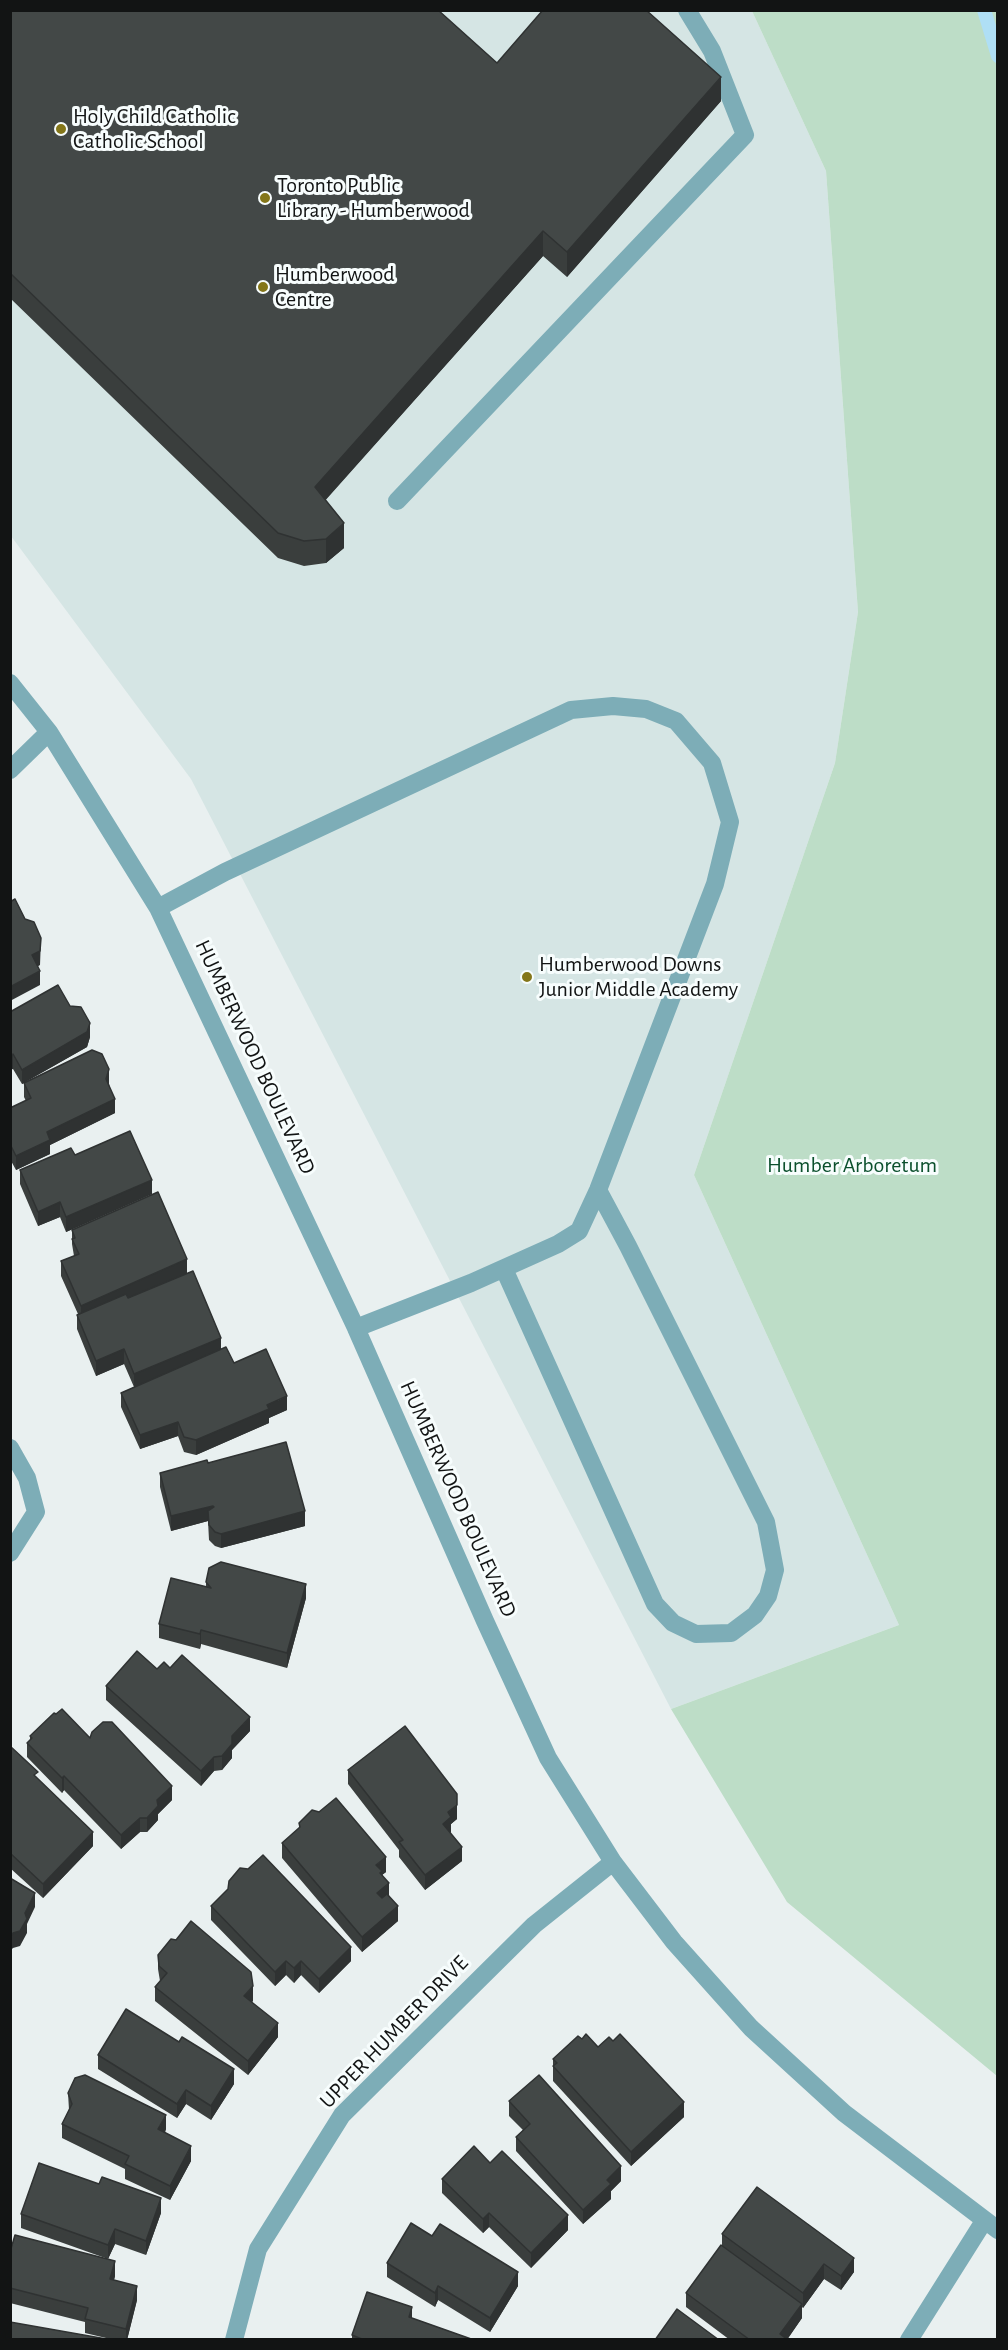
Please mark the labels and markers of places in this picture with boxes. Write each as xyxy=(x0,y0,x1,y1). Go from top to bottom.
place label: Holy Child Catholic Catholic School xyxy=(73,103,236,154)
marker: Holy Child Catholic Catholic School xyxy=(54,122,68,136)
place label: Toronto Public Library - Humberwood xyxy=(277,172,470,224)
marker: Toronto Public Library - Humberwood xyxy=(258,191,272,205)
place label: Humberwood Centre xyxy=(275,261,395,312)
marker: Humberwood Centre xyxy=(256,280,270,294)
place label: Humberwood Downs Junior Middle Academy xyxy=(539,951,738,1002)
marker: Humberwood Downs Junior Middle Academy xyxy=(520,970,534,984)

